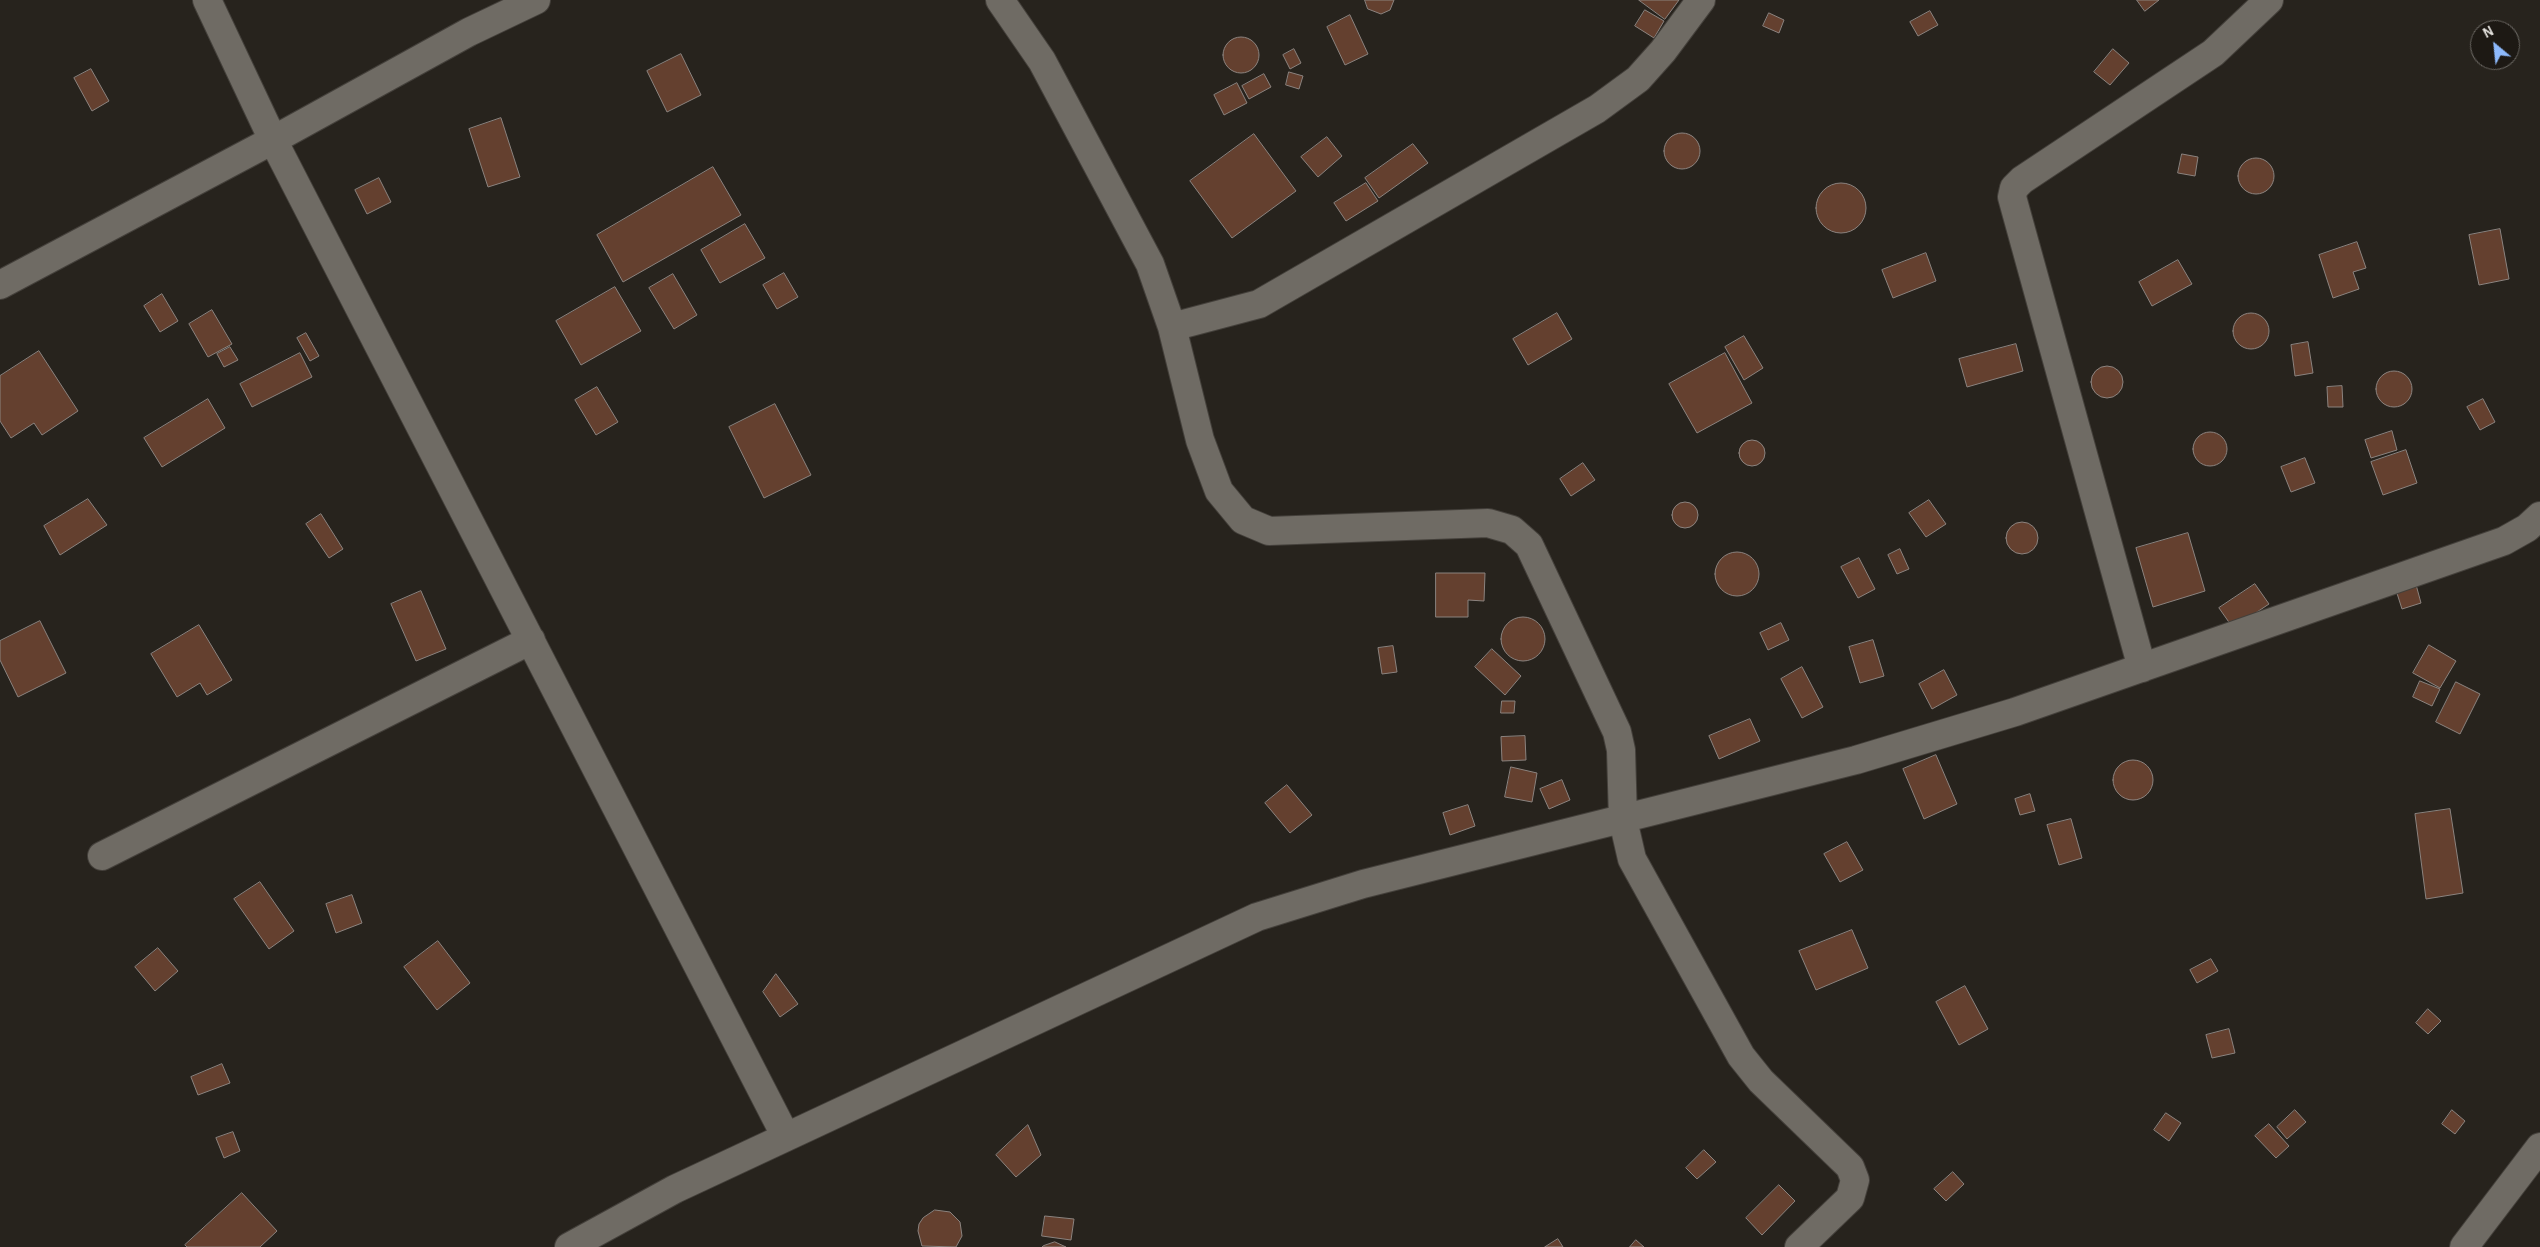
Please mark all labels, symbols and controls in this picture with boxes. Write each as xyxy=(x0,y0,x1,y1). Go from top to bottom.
north arrow xyxy=(2470,20,2520,70)
text: N xyxy=(2481,24,2496,41)

